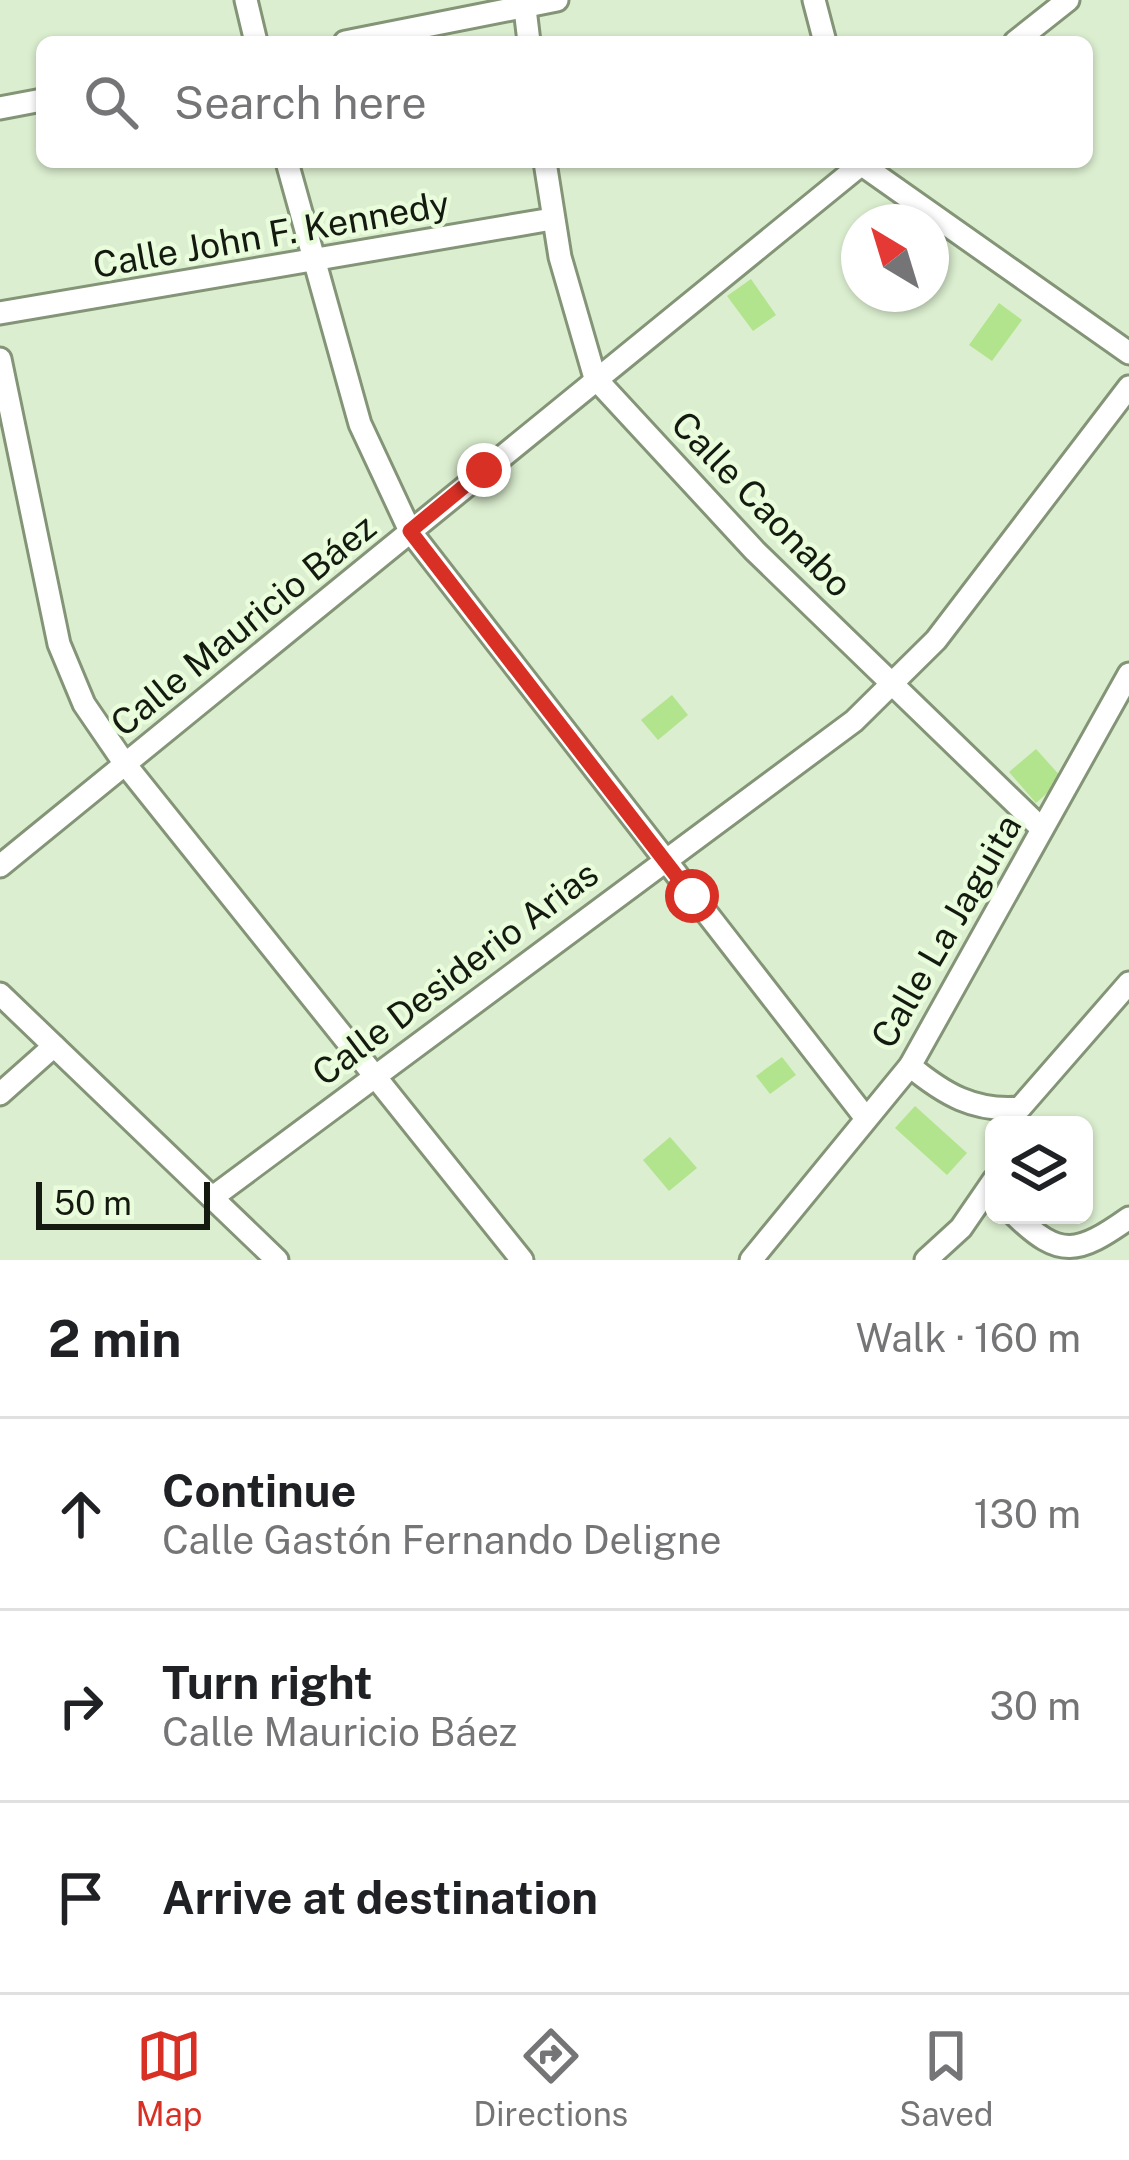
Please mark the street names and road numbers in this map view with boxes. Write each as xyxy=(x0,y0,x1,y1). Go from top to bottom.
street label: Calle John F. Kennedy xyxy=(90,182,452,286)
street label: Calle Caonabo xyxy=(663,403,861,605)
street label: Calle Mauricio Báez xyxy=(102,505,384,745)
street label: Calle La Jaguita xyxy=(862,807,1030,1055)
street label: Calle Desiderio Arias xyxy=(304,852,606,1094)

